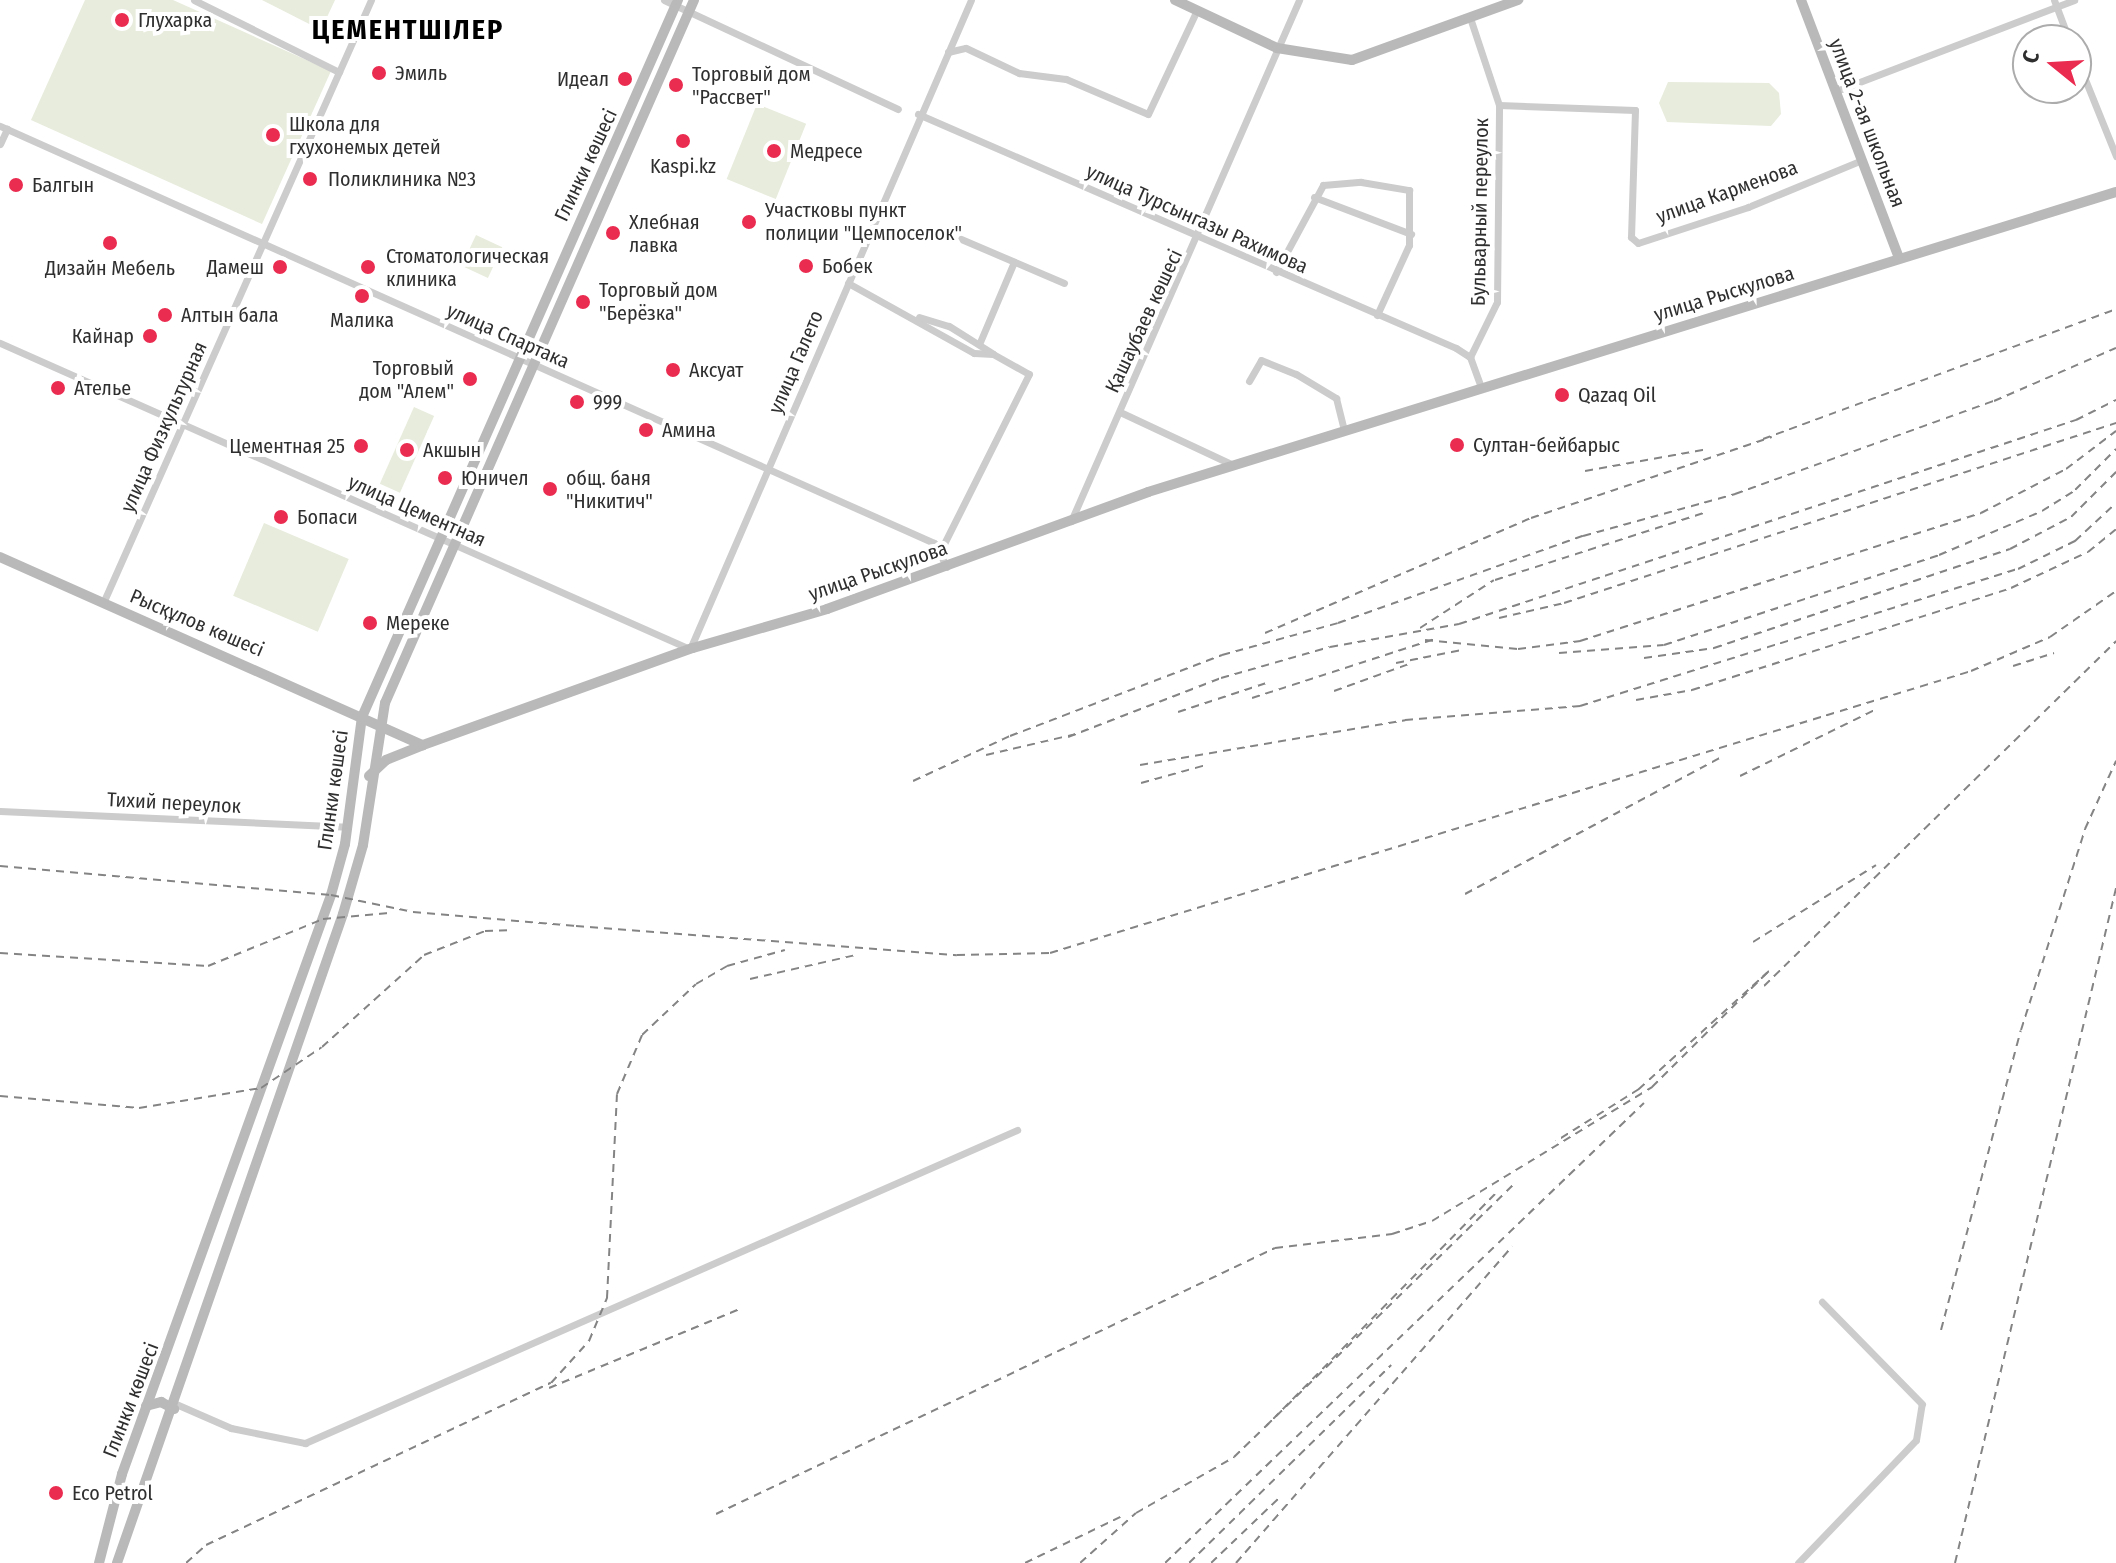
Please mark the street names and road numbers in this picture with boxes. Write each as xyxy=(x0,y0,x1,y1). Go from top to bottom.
street label: улица 2-ая школьная xyxy=(1824,35,1910,211)
street label: Глинки көшесі xyxy=(550,105,622,225)
street label: Бульварный переулок xyxy=(1466,118,1494,306)
street label: улица Карменова xyxy=(1653,155,1801,229)
street label: улица Турсынгазы Рахимова xyxy=(1082,159,1312,279)
street label: Қашаубаев көшесі xyxy=(1100,245,1188,397)
street label: улица Рыскулова xyxy=(1651,261,1797,327)
street label: улица Спартака xyxy=(443,298,573,374)
street label: улица Галето xyxy=(764,307,828,417)
street label: улица Физкультурная xyxy=(116,338,212,516)
street label: улица Цементная xyxy=(345,470,489,552)
street label: улица Рыскулова xyxy=(805,536,951,606)
street label: Рысқұлов көшесі xyxy=(126,584,268,662)
street label: Глинки көшесі xyxy=(313,728,353,852)
street label: Тихий переулок xyxy=(106,788,242,818)
street label: Глинки көшесі xyxy=(98,1339,164,1461)

